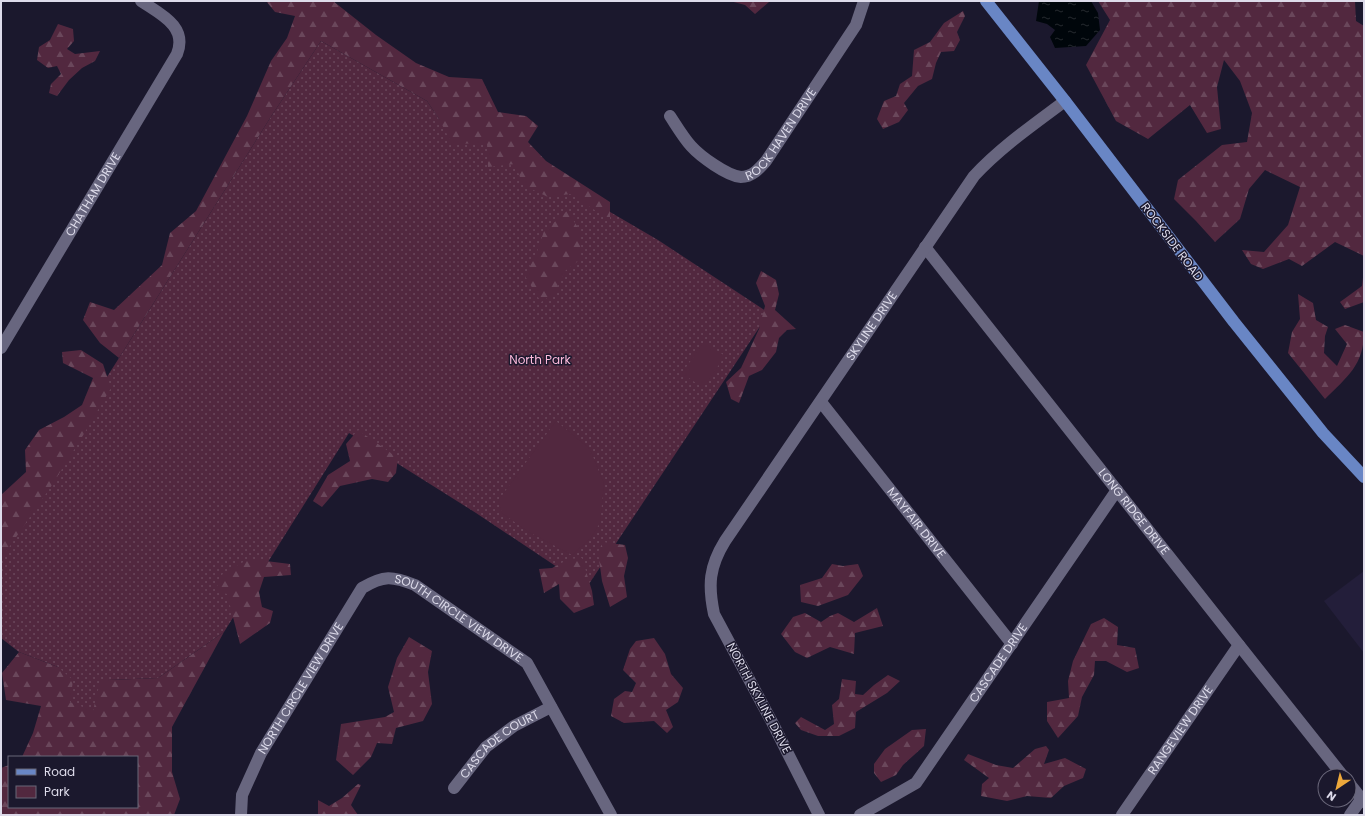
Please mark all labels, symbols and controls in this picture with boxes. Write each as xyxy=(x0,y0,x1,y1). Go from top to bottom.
street label: ROCK HAVEN DRIVE xyxy=(742,84,820,184)
street label: CHATHAM DRIVE xyxy=(61,149,124,239)
street label: ROCKSIDE ROAD xyxy=(1137,199,1208,284)
street label: SKYLINE DRIVE xyxy=(842,288,901,364)
park label: North Park xyxy=(509,351,572,368)
street label: LONG RIDGE DRIVE xyxy=(1095,464,1174,558)
street label: MAYFAIR DRIVE xyxy=(883,484,950,562)
street label: SOUTH CIRCLE VIEW DRIVE xyxy=(393,570,527,666)
street label: NORTH CIRCLE VIEW DRIVE xyxy=(253,619,347,757)
street label: CASCADE DRIVE xyxy=(965,620,1031,706)
street label: NORTH SKYLINE DRIVE xyxy=(723,639,796,756)
street label: RANGEVIEW DRIVE xyxy=(1143,682,1217,778)
street label: CASCADE COURT xyxy=(455,705,542,782)
legend xyxy=(8,756,138,808)
text: Road xyxy=(44,763,75,780)
north arrow xyxy=(1317,768,1357,808)
text: Park xyxy=(44,783,71,800)
text: N xyxy=(1323,787,1339,805)

